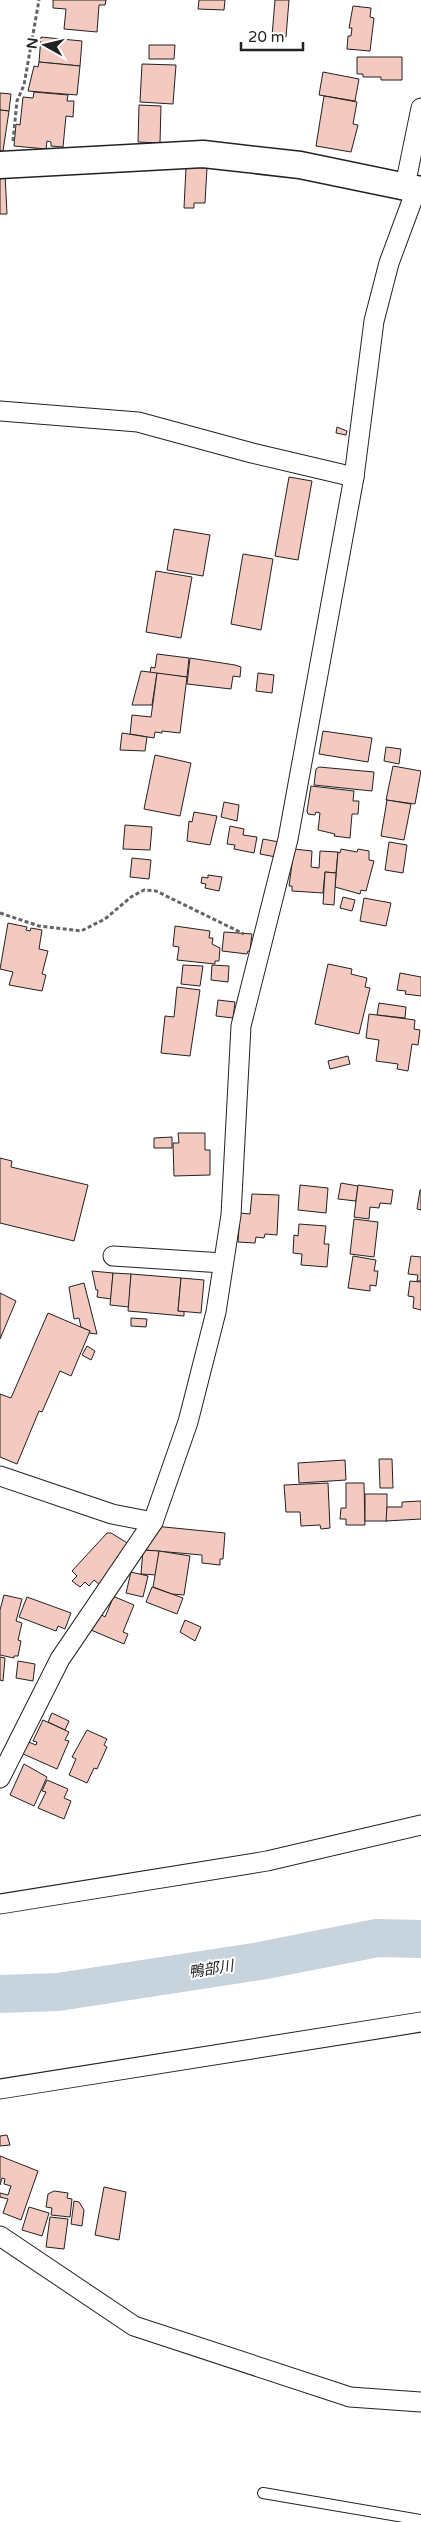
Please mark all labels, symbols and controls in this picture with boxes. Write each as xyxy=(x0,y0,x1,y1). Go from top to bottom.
north arrow xyxy=(20,20,70,70)
scale bar xyxy=(241,20,304,52)
text: 20 m xyxy=(248,28,285,46)
text: N xyxy=(23,37,42,50)
water label: 鴨部川 xyxy=(187,1956,237,1981)

